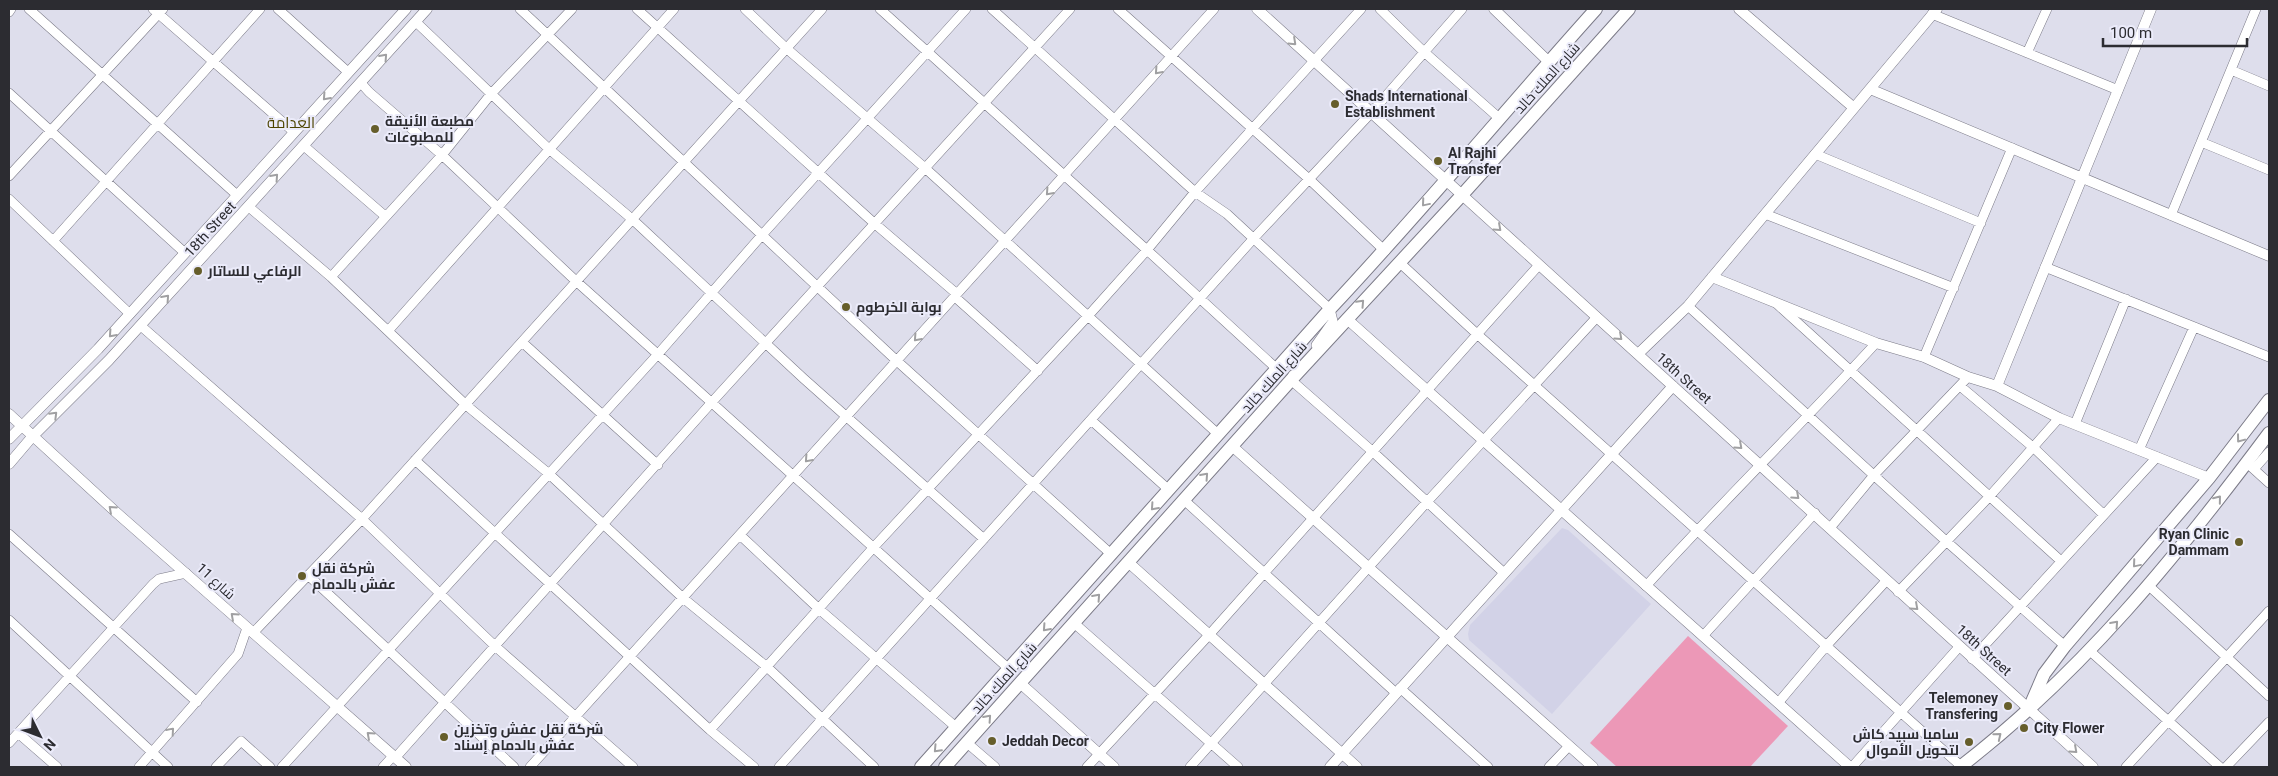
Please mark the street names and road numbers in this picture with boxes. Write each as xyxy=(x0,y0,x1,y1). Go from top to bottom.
street label: شارع الملك خالد xyxy=(1511,39,1584,118)
street label: 18th Street xyxy=(181,198,239,260)
street label: شارع الملك خالد xyxy=(1238,338,1311,417)
street label: 18th Street xyxy=(1653,349,1715,407)
street label: شارع 11 xyxy=(193,560,239,603)
street label: 18th Street xyxy=(1953,621,2015,679)
street label: شارع الملك خالد xyxy=(968,639,1041,718)

